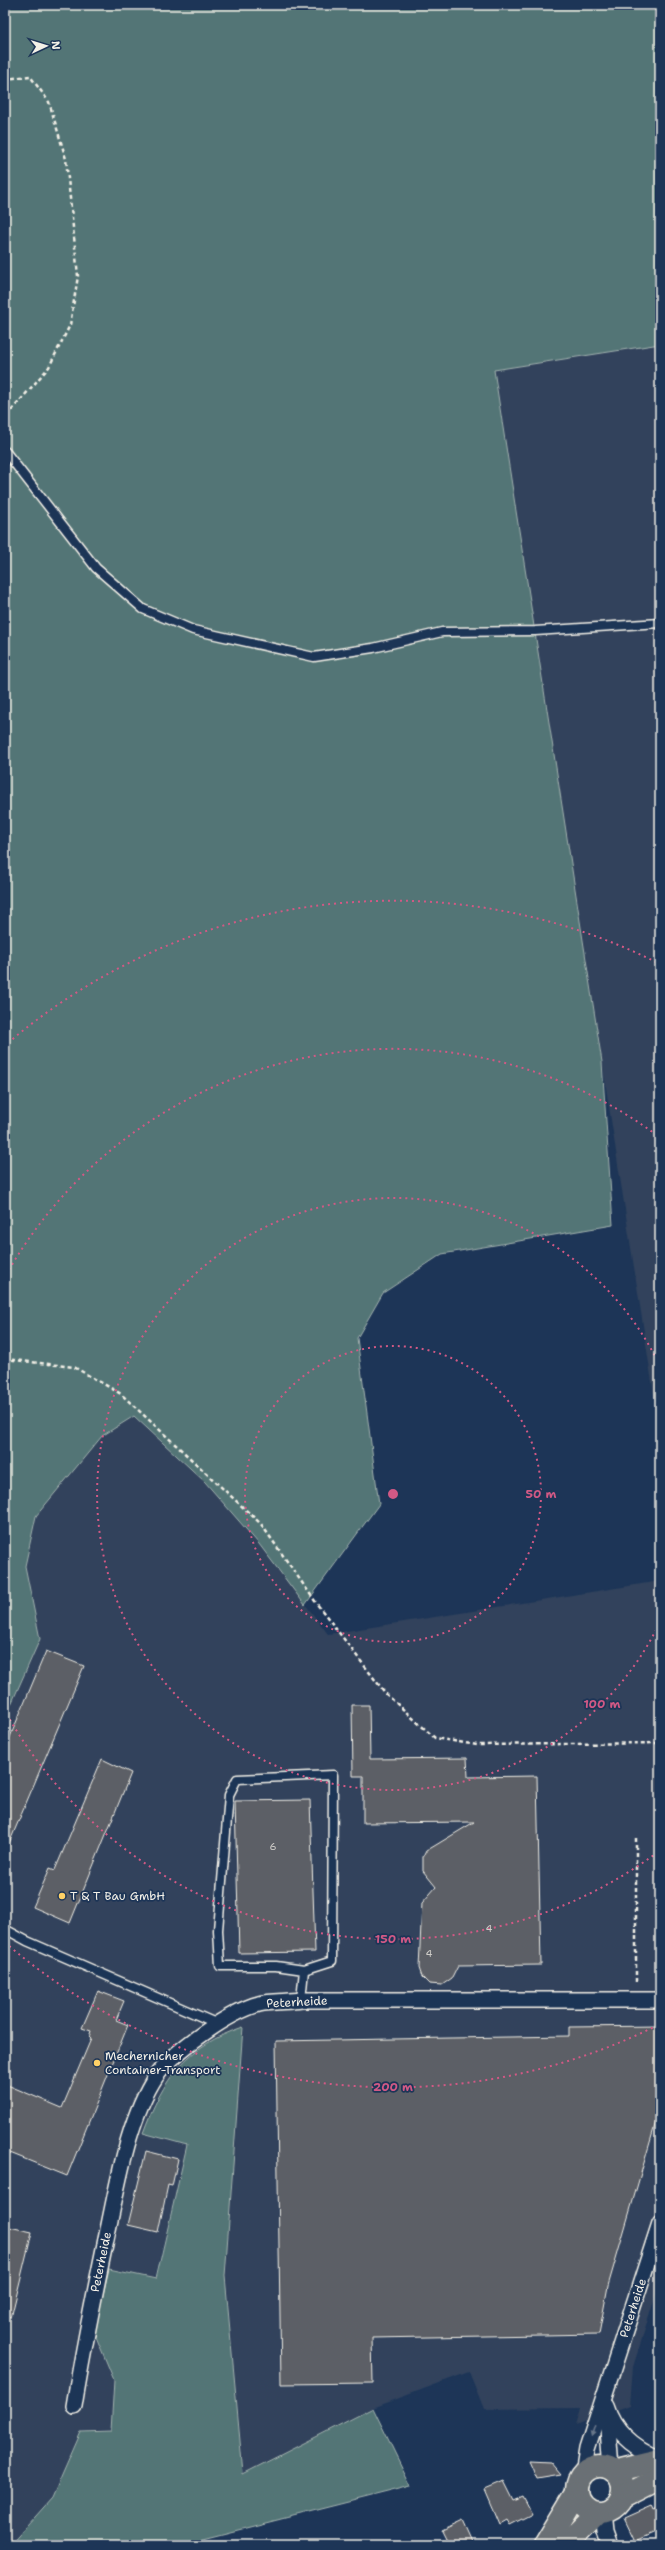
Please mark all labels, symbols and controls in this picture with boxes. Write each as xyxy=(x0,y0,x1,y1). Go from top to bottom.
north arrow xyxy=(26,26,66,66)
text: N xyxy=(48,40,63,50)
text: 50 m xyxy=(526,1486,557,1502)
centre of rings xyxy=(386,1487,400,1501)
text: 100 m xyxy=(584,1696,621,1712)
house number: 6 xyxy=(270,1840,277,1853)
place label: T & T Bau GmbH xyxy=(70,1888,165,1904)
marker: T & T Bau GmbH xyxy=(57,1891,67,1901)
house number: 4 xyxy=(486,1922,493,1935)
text: 150 m xyxy=(375,1931,411,1947)
house number: 4 xyxy=(426,1947,433,1960)
street label: Peterheide xyxy=(266,1992,328,2012)
place label: Mechernicher Container-Transport xyxy=(105,2048,221,2078)
marker: Mechernicher Container-Transport xyxy=(92,2058,102,2068)
text: 200 m xyxy=(373,2079,413,2095)
street label: Peterheide xyxy=(87,2230,115,2294)
street label: Peterheide xyxy=(616,2276,650,2340)
one-way arrow xyxy=(590,2425,596,2437)

